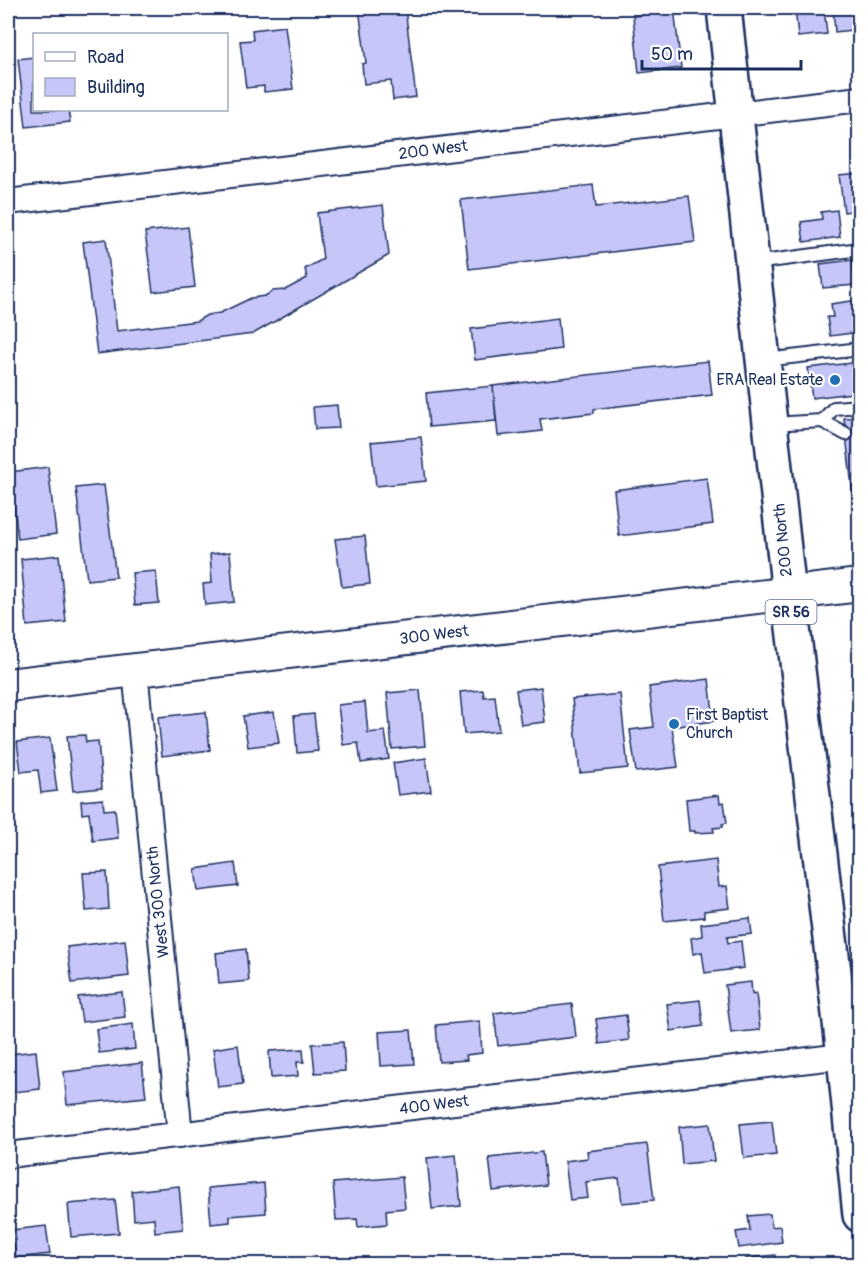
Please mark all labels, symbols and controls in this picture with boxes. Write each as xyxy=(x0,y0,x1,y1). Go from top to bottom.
legend xyxy=(33,33,228,111)
scale bar xyxy=(642,33,801,71)
text: 50 m xyxy=(651,43,693,66)
text: Road xyxy=(87,46,124,69)
text: Building xyxy=(87,76,145,99)
street label: 200 West xyxy=(397,136,469,164)
place label: ERA Real Estate xyxy=(716,370,823,390)
marker: ERA Real Estate xyxy=(828,373,842,387)
street label: 200 North xyxy=(769,502,797,578)
road number: SR 56 xyxy=(766,600,816,624)
street label: 300 West xyxy=(398,621,470,649)
place label: First Baptist Church xyxy=(686,705,769,743)
marker: First Baptist Church xyxy=(667,717,681,731)
street label: West 300 North xyxy=(142,845,174,959)
street label: 400 West xyxy=(398,1091,470,1119)

